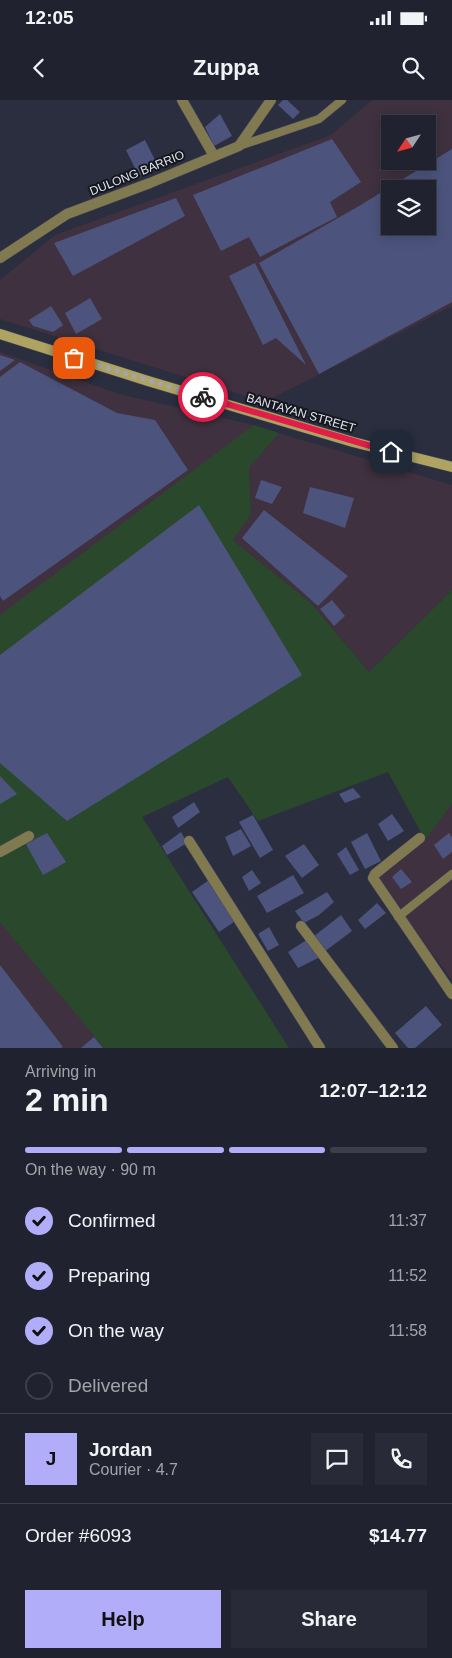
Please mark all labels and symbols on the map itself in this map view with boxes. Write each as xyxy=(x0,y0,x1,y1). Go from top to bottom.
north arrow xyxy=(381,115,436,170)
street label: DULONG BARRIO xyxy=(88,148,186,198)
pin xyxy=(53,337,95,379)
courier xyxy=(178,372,228,422)
street label: BANTAYAN STREET xyxy=(245,391,358,435)
pin xyxy=(370,431,412,473)

